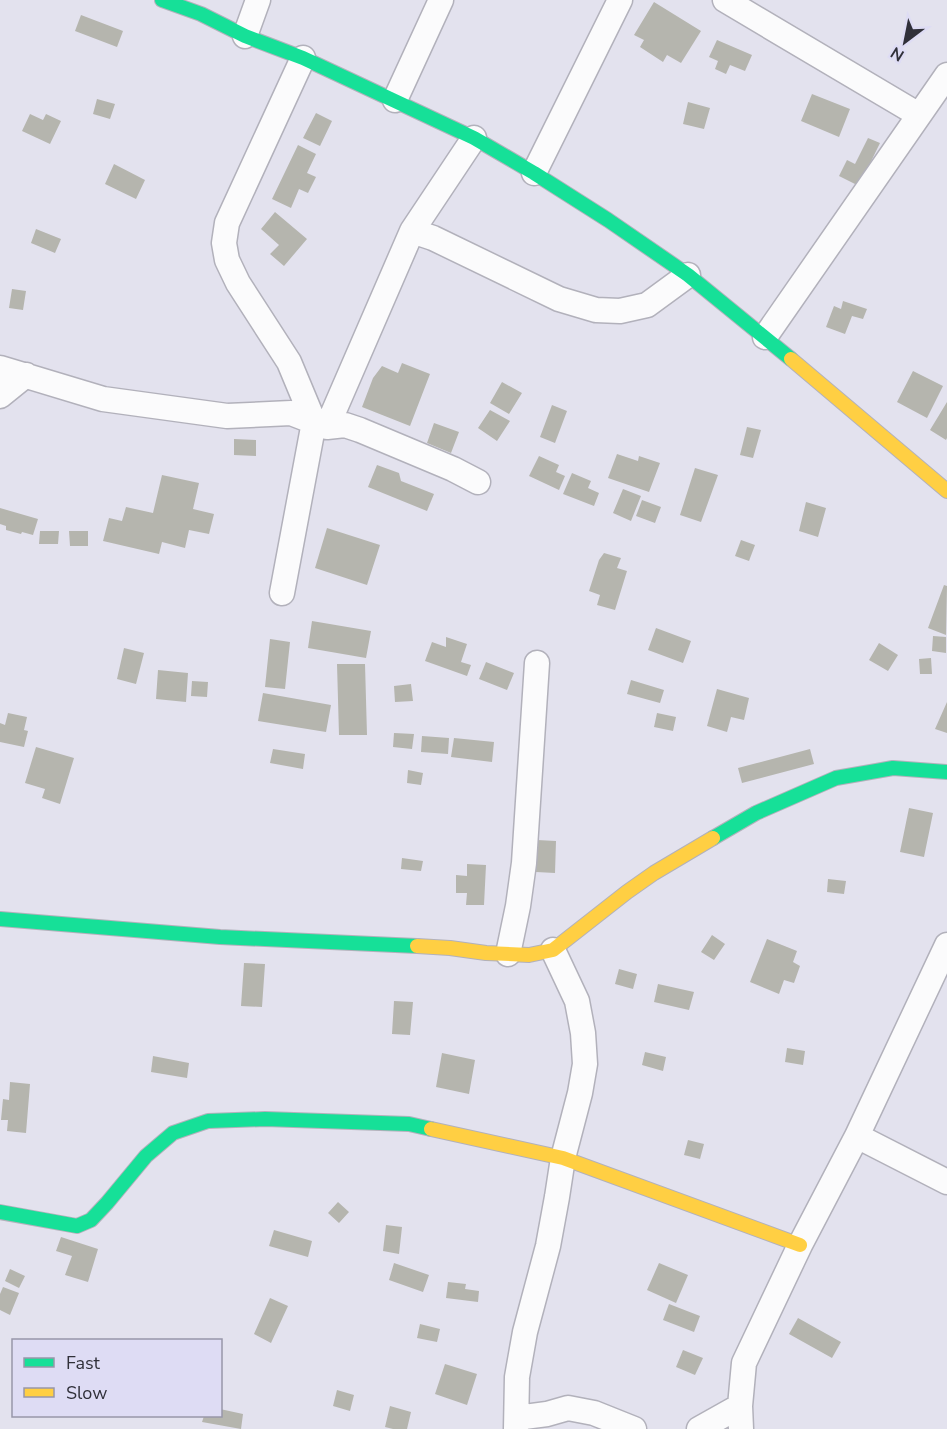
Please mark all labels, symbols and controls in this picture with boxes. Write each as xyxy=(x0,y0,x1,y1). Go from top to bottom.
north arrow xyxy=(875,12,935,72)
text: N xyxy=(887,41,908,66)
legend xyxy=(12,1339,222,1417)
text: Fast xyxy=(66,1351,101,1375)
text: Slow xyxy=(66,1381,107,1405)

